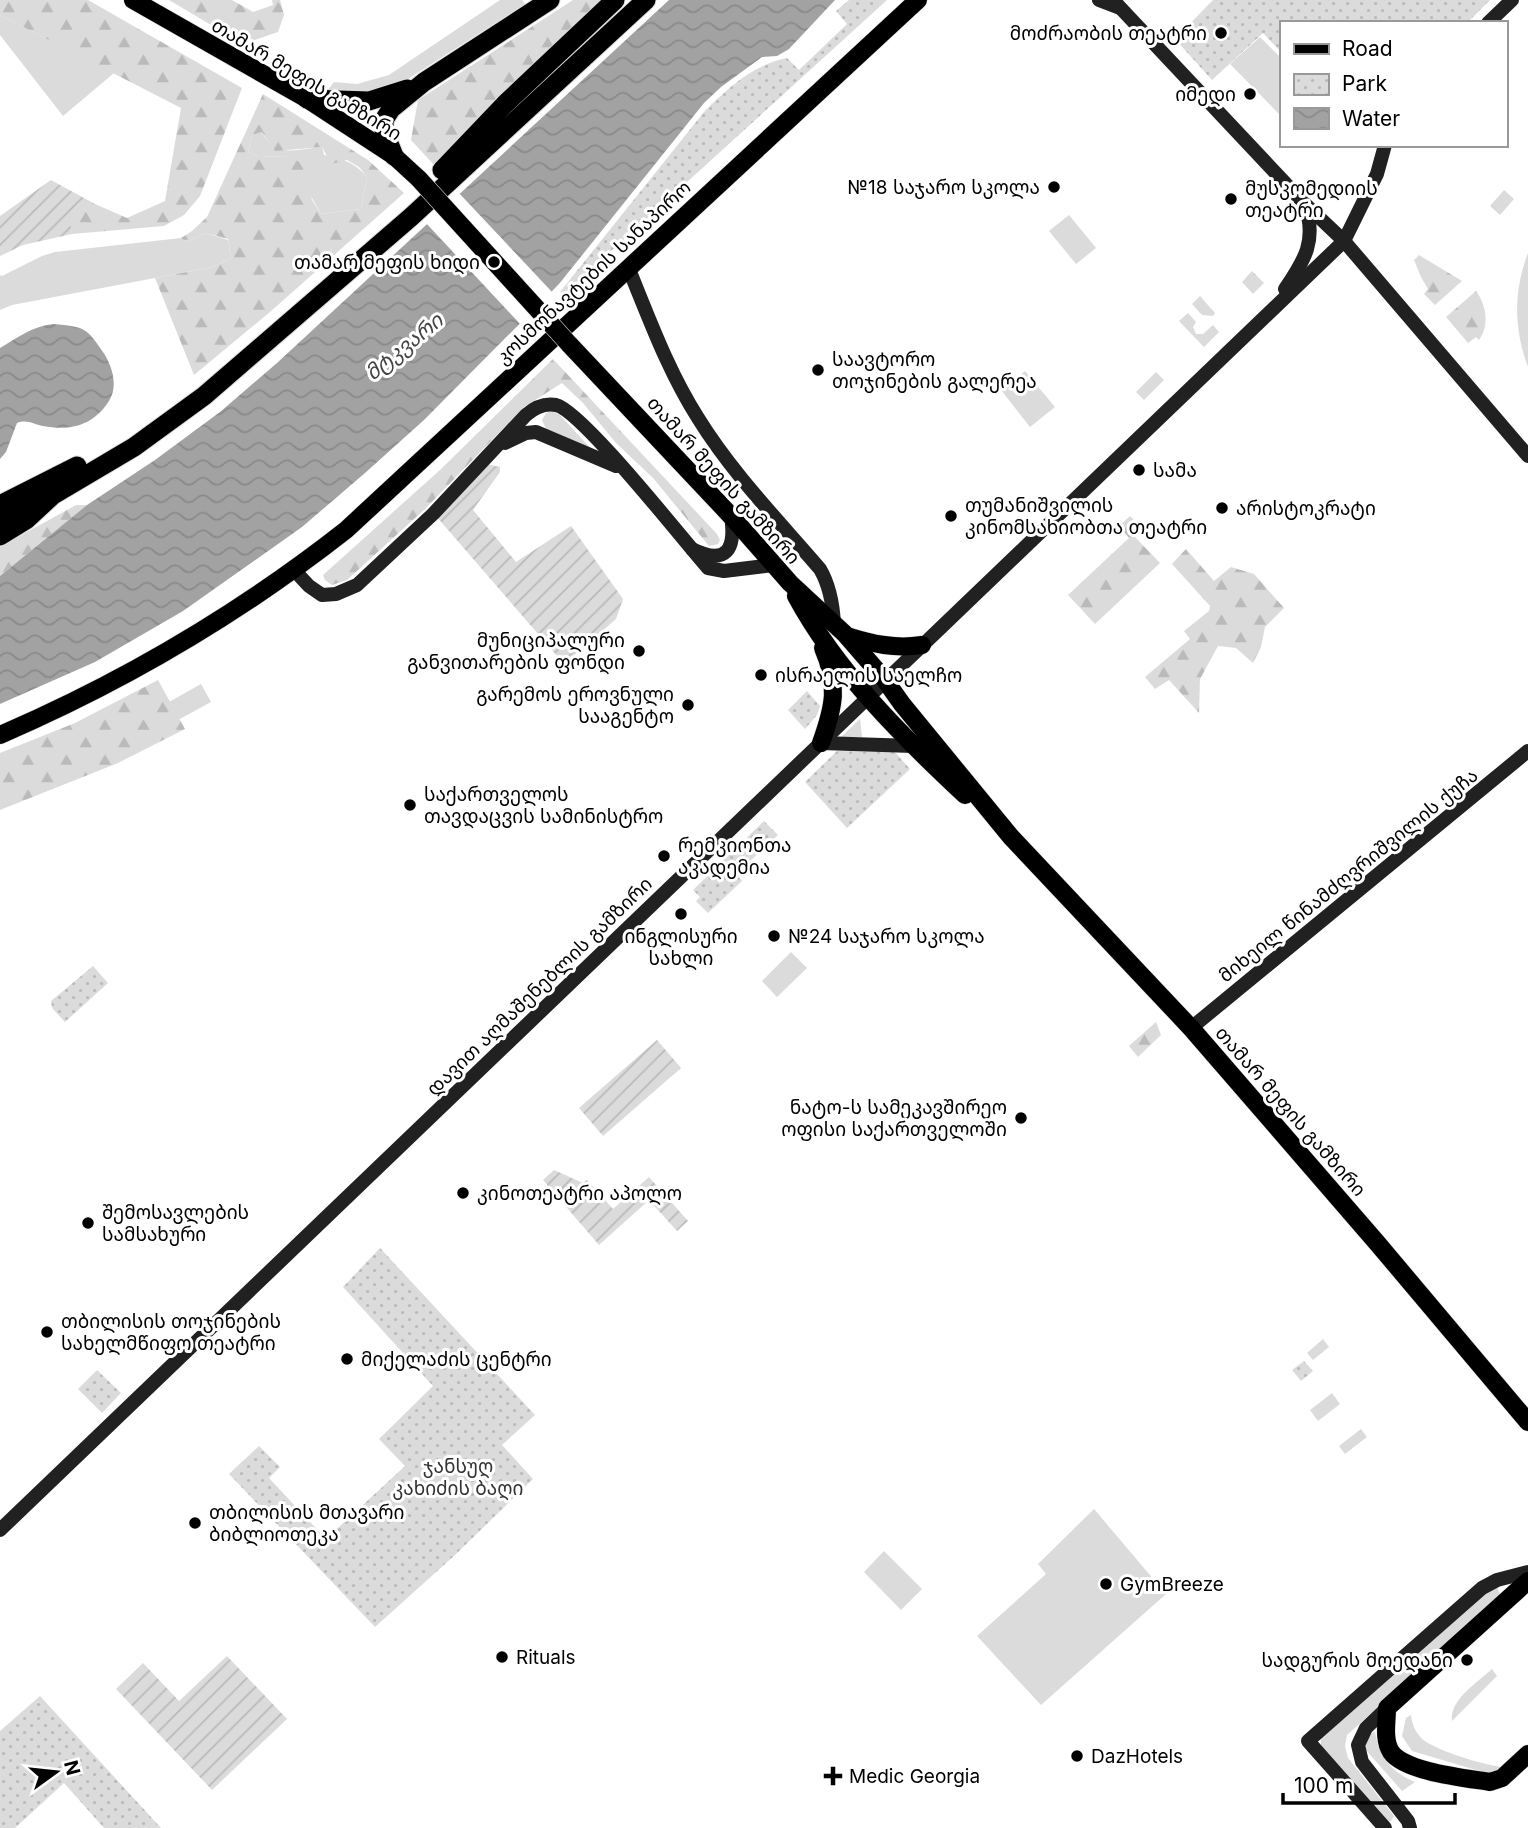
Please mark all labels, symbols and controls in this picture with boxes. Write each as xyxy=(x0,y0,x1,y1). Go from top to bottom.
street label: თამარ მეფის გამზირი xyxy=(208,14,406,145)
legend xyxy=(1280,21,1507,147)
place label: მოძრაობის თეატრი xyxy=(1010,22,1207,45)
marker: მოძრაობის თეატრი xyxy=(1213,25,1229,41)
text: Road xyxy=(1342,36,1393,61)
text: Park xyxy=(1342,71,1387,96)
place label: იმედი xyxy=(1175,83,1236,107)
marker: იმედი xyxy=(1242,86,1258,102)
text: Water xyxy=(1342,106,1400,131)
street label: კოსმონავტების სანაპირო xyxy=(491,176,696,369)
place label: №18 საჯარო სკოლა xyxy=(847,176,1040,200)
place label: მუსკომედიის თეატრი xyxy=(1245,177,1378,222)
marker: №18 საჯარო სკოლა xyxy=(1046,179,1062,195)
marker: მუსკომედიის თეატრი xyxy=(1223,191,1239,207)
place label: თამარ მეფის ხიდი xyxy=(294,251,480,275)
marker: თამარ მეფის ხიდი xyxy=(486,254,502,270)
water label: მტკვარი xyxy=(360,307,449,386)
place label: საავტორო თოჯინების გალერეა xyxy=(832,348,1037,394)
marker: საავტორო თოჯინების გალერეა xyxy=(810,362,826,378)
street label: თამარ მეფის გამზირი xyxy=(642,392,805,569)
place label: სამა xyxy=(1153,459,1197,482)
marker: სამა xyxy=(1131,462,1147,478)
place label: თუმანიშვილის კინომსახიობთა თეატრი xyxy=(965,494,1207,539)
place label: არისტოკრატი xyxy=(1236,497,1376,520)
marker: არისტოკრატი xyxy=(1214,500,1230,516)
marker: თუმანიშვილის კინომსახიობთა თეატრი xyxy=(943,508,959,524)
place label: მუნიციპალური განვითარების ფონდი xyxy=(407,629,625,675)
marker: მუნიციპალური განვითარების ფონდი xyxy=(631,643,647,659)
place label: ისრაელის საელჩო xyxy=(775,664,962,688)
marker: ისრაელის საელჩო xyxy=(753,667,769,683)
place label: გარემოს ეროვნული სააგენტო xyxy=(476,683,674,728)
marker: გარემოს ეროვნული სააგენტო xyxy=(680,697,696,713)
street label: მიხეილ წინამძღვრიშვილის ქუჩა xyxy=(1214,764,1483,988)
place label: საქართველოს თავდაცვის სამინისტრო xyxy=(424,783,663,829)
marker: საქართველოს თავდაცვის სამინისტრო xyxy=(402,797,418,813)
place label: რემკიონთა აკადემია xyxy=(678,834,791,880)
marker: რემკიონთა აკადემია xyxy=(656,848,672,864)
street label: დავით აღმაშენებლის გამზირი xyxy=(422,872,658,1101)
marker: ინგლისური სახლი xyxy=(673,906,689,922)
place label: ინგლისური სახლი xyxy=(624,925,738,971)
place label: №24 საჯარო სკოლა xyxy=(788,925,985,949)
marker: №24 საჯარო სკოლა xyxy=(766,928,782,944)
street label: თამარ მეფის გამზირი xyxy=(1211,1022,1371,1201)
place label: ნატო-ს სამეკავშირეო ოფისი საქართველოში xyxy=(781,1096,1007,1142)
marker: ნატო-ს სამეკავშირეო ოფისი საქართველოში xyxy=(1013,1110,1029,1126)
place label: კინოთეატრი აპოლო xyxy=(477,1182,682,1206)
marker: კინოთეატრი აპოლო xyxy=(455,1185,471,1201)
place label: შემოსავლების სამსახური xyxy=(102,1201,249,1246)
marker: შემოსავლების სამსახური xyxy=(80,1215,96,1231)
place label: თბილისის თოჯინების სახელმწიფო თეატრი xyxy=(61,1310,281,1356)
marker: თბილისის თოჯინების სახელმწიფო თეატრი xyxy=(39,1324,55,1340)
place label: მიქელაძის ცენტრი xyxy=(361,1348,552,1372)
marker: მიქელაძის ცენტრი xyxy=(339,1351,355,1367)
park label: ჯანსუღ კახიძის ბაღი xyxy=(393,1455,523,1501)
place label: თბილისის მთავარი ბიბლიოთეკა xyxy=(209,1501,405,1547)
marker: თბილისის მთავარი ბიბლიოთეკა xyxy=(187,1515,203,1531)
place label: GymBreeze xyxy=(1120,1573,1224,1596)
marker: GymBreeze xyxy=(1098,1576,1114,1592)
place label: Rituals xyxy=(516,1646,576,1669)
marker: Rituals xyxy=(494,1649,510,1665)
place label: სადგურის მოედანი xyxy=(1262,1649,1453,1673)
marker: სადგურის მოედანი xyxy=(1459,1652,1475,1668)
north arrow xyxy=(21,1737,91,1807)
place label: DazHotels xyxy=(1091,1745,1183,1768)
marker: DazHotels xyxy=(1069,1748,1085,1764)
text: N xyxy=(59,1758,85,1778)
scale bar xyxy=(1283,1762,1454,1806)
place label: Medic Georgia xyxy=(849,1765,980,1788)
marker: Medic Georgia xyxy=(823,1766,843,1786)
text: 100 m xyxy=(1294,1773,1353,1798)

